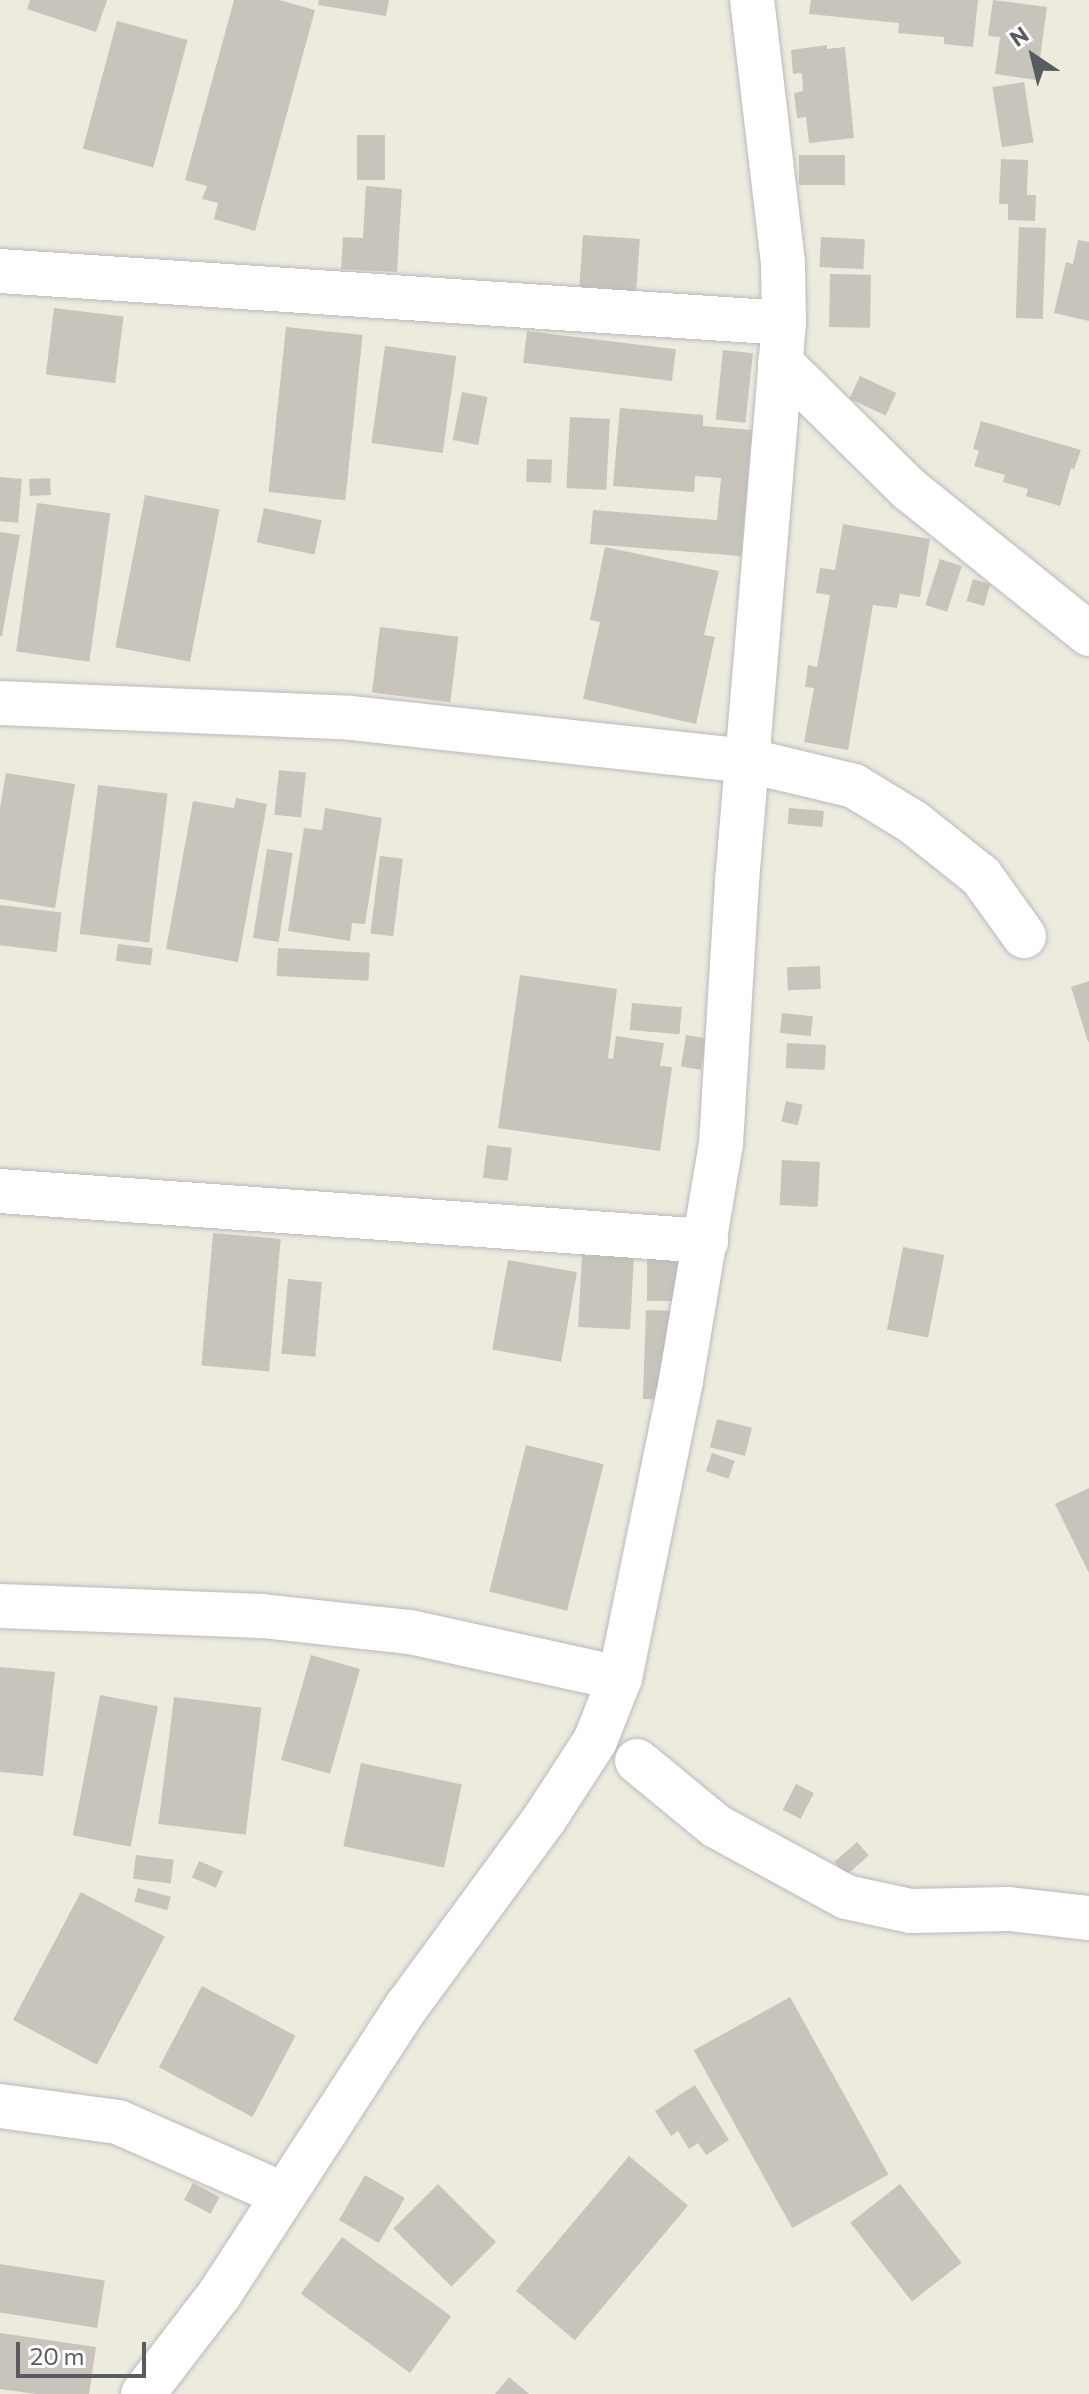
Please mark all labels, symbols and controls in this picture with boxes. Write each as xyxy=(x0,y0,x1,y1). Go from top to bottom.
north arrow xyxy=(993,16,1073,96)
text: N xyxy=(1004,20,1033,52)
scale bar xyxy=(20,2326,150,2376)
text: 20 m xyxy=(30,2341,84,2370)

